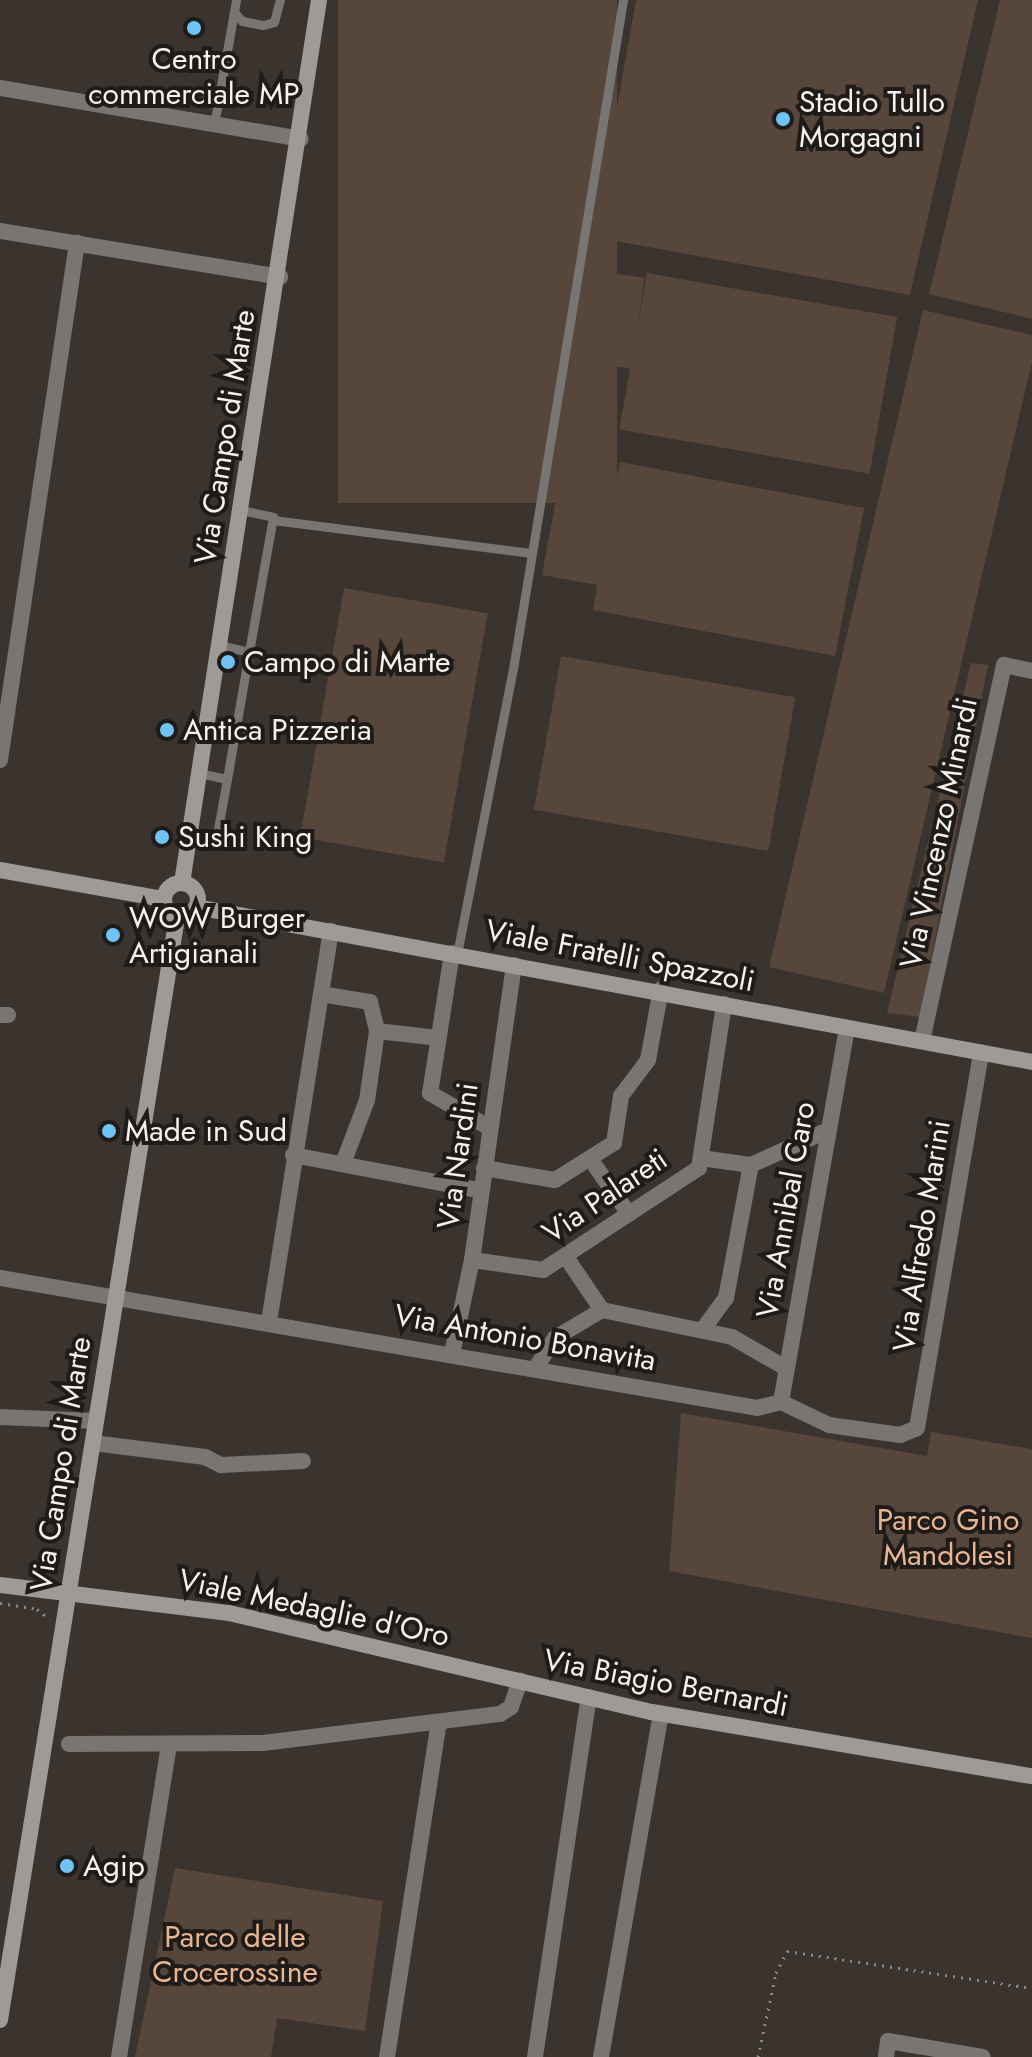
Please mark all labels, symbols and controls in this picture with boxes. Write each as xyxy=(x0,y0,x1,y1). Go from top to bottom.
marker: Centro commerciale MP xyxy=(185,19,203,37)
place label: Centro commerciale MP xyxy=(88,41,300,112)
place label: Stadio Tullo Morgagni xyxy=(799,84,945,154)
marker: Stadio Tullo Morgagni xyxy=(774,110,792,128)
street label: Via Campo di Marte xyxy=(187,307,263,567)
place label: Campo di Marte xyxy=(244,644,450,680)
marker: Campo di Marte xyxy=(219,653,237,671)
street label: Via Vincenzo Minardi xyxy=(893,694,985,972)
place label: Antica Pizzeria xyxy=(183,712,372,748)
marker: Antica Pizzeria xyxy=(158,721,176,739)
place label: Sushi King xyxy=(178,819,312,855)
marker: Sushi King xyxy=(153,828,171,846)
place label: WOW Burger Artigianali xyxy=(129,900,305,970)
street label: Viale Fratelli Spazzoli xyxy=(483,912,757,1000)
marker: WOW Burger Artigianali xyxy=(104,926,122,944)
street label: Via Nardini xyxy=(430,1080,486,1232)
street label: Via Annibal Caro xyxy=(749,1099,823,1321)
place label: Made in Sud xyxy=(125,1113,287,1149)
street label: Via Alfredo Marini xyxy=(886,1117,958,1355)
marker: Made in Sud xyxy=(100,1122,118,1140)
street label: Via Palareti xyxy=(536,1141,674,1251)
street label: Via Antonio Bonavita xyxy=(391,1297,659,1379)
street label: Via Campo di Marte xyxy=(23,1334,99,1594)
park label: Parco Gino Mandolesi xyxy=(877,1502,1019,1572)
street label: Viale Medaglie d'Oro xyxy=(175,1562,453,1654)
street label: Via Biagio Bernardi xyxy=(541,1642,791,1724)
place label: Agip xyxy=(83,1848,145,1884)
marker: Agip xyxy=(58,1857,76,1875)
park label: Parco delle Crocerossine xyxy=(152,1919,318,1990)

